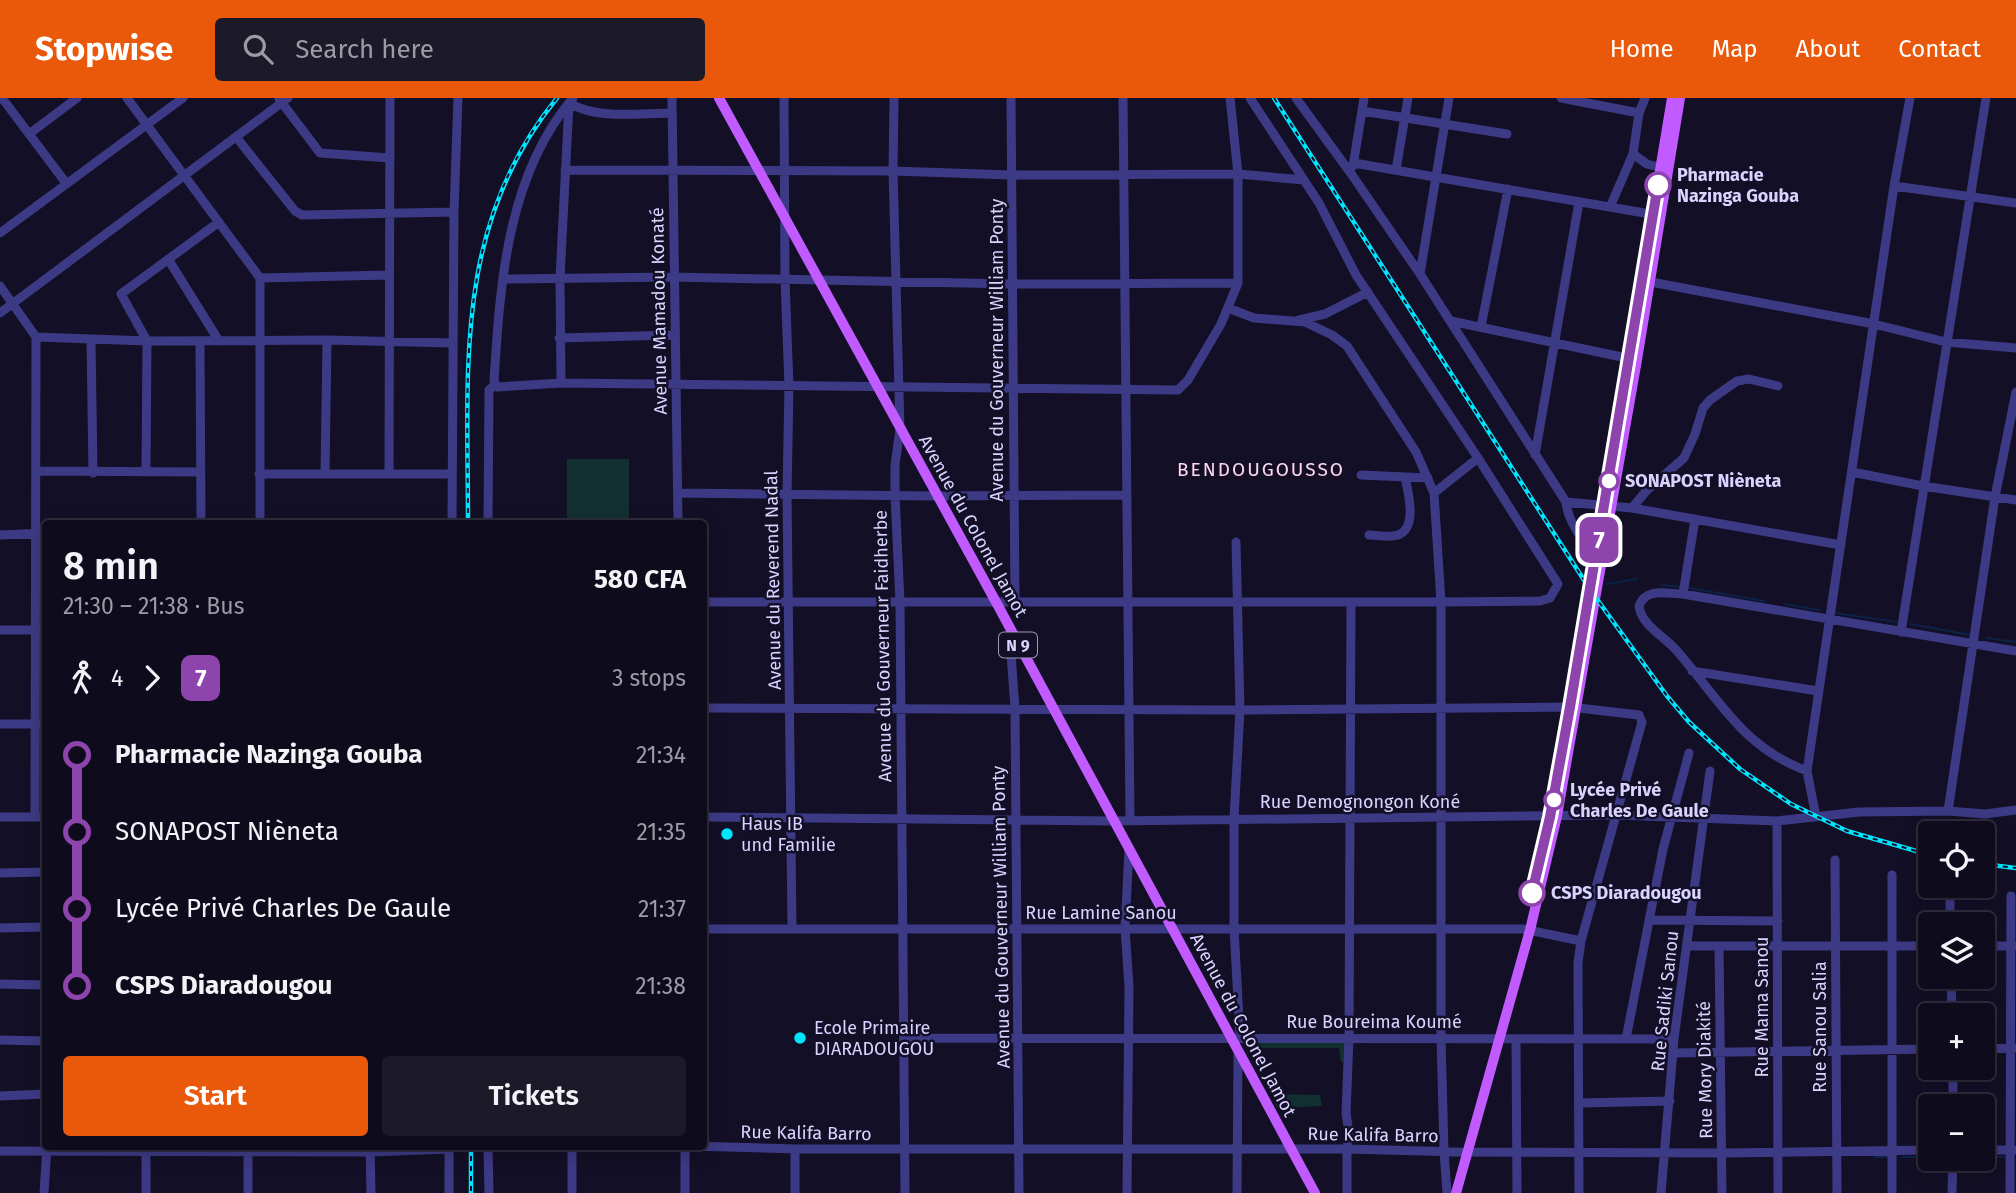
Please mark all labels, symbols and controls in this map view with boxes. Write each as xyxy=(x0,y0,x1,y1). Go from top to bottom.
search box xyxy=(215,18,705,81)
text: Stopwise xyxy=(35,29,173,69)
icon: search xyxy=(239,30,277,68)
text: Search here xyxy=(295,34,434,65)
text: Home xyxy=(1610,35,1674,63)
text: Map xyxy=(1712,35,1758,63)
text: About xyxy=(1796,35,1860,63)
text: Contact xyxy=(1898,35,1981,63)
place label: Pharmacie Nazinga Gouba xyxy=(1677,164,1799,207)
marker: Pharmacie Nazinga Gouba xyxy=(1645,172,1671,198)
street label: Avenue du Gouverneur William Ponty xyxy=(986,198,1008,501)
street label: Avenue Mamadou Konaté xyxy=(646,207,672,415)
street label: Avenue du Colonel Jamot xyxy=(914,431,1032,621)
district label: BENDOUGOUSSO xyxy=(1177,458,1345,481)
street label: Avenue du Reverend Nadal xyxy=(760,470,786,690)
place label: SONAPOST Nièneta xyxy=(1625,470,1781,492)
marker: SONAPOST Nièneta xyxy=(1599,471,1619,491)
street label: Avenue du Gouverneur Faidherbe xyxy=(870,510,896,782)
line badge: 7 xyxy=(1576,517,1622,563)
text: 7 xyxy=(1593,526,1605,554)
text: 8 min xyxy=(63,543,159,589)
text: 580 CFA xyxy=(594,564,686,595)
text: 21:30 – 21:38 · Bus xyxy=(63,592,244,620)
road number: N 9 xyxy=(999,632,1037,658)
icon: walk xyxy=(63,659,101,697)
icon: forward xyxy=(133,659,171,697)
text: 4 xyxy=(111,664,123,692)
text: 7 xyxy=(195,664,206,692)
text: 3 stops xyxy=(612,664,686,692)
text: Pharmacie Nazinga Gouba xyxy=(115,739,423,770)
text: 21:34 xyxy=(636,741,686,769)
street label: Avenue du Gouverneur William Ponty xyxy=(987,765,1015,1069)
place label: Lycée Privé Charles De Gaule xyxy=(1570,779,1709,822)
marker: Lycée Privé Charles De Gaule xyxy=(1544,790,1564,810)
street label: Rue Demognongon Koné xyxy=(1260,791,1460,813)
place label: Haus IB und Familie xyxy=(741,813,836,856)
text: SONAPOST Nièneta xyxy=(115,816,339,847)
text: 21:35 xyxy=(637,818,686,846)
map controls xyxy=(1918,821,1995,1171)
button: locate xyxy=(1918,821,1995,898)
marker: Haus IB und Familie xyxy=(719,826,735,842)
marker: CSPS Diaradougou xyxy=(1519,880,1545,906)
place label: CSPS Diaradougou xyxy=(1551,882,1702,904)
text: Lycée Privé Charles De Gaule xyxy=(115,893,451,924)
text: 21:37 xyxy=(638,895,686,923)
street label: Rue Lamine Sanou xyxy=(1025,902,1177,924)
button: layers xyxy=(1918,912,1995,989)
street label: Rue Sadiki Sanou xyxy=(1647,929,1683,1073)
street label: Avenue du Colonel Jamot xyxy=(1185,930,1301,1121)
street label: Rue Mama Sanou xyxy=(1751,937,1773,1077)
street label: Rue Sanou Salia xyxy=(1809,961,1831,1093)
text: CSPS Diaradougou xyxy=(115,970,333,1001)
text: 21:38 xyxy=(635,972,686,1000)
street label: Rue Mory Diakité xyxy=(1693,1001,1717,1139)
button: + xyxy=(1918,1003,1995,1080)
street label: Rue Boureima Koumé xyxy=(1286,1011,1462,1033)
place label: Ecole Primaire DIARADOUGOU xyxy=(814,1017,934,1060)
marker: Ecole Primaire DIARADOUGOU xyxy=(792,1030,808,1046)
button: Start xyxy=(63,1056,368,1136)
button: Tickets xyxy=(382,1056,686,1136)
button: − xyxy=(1918,1094,1995,1171)
street label: Rue Kalifa Barro xyxy=(740,1121,872,1145)
street label: Rue Kalifa Barro xyxy=(1307,1123,1439,1147)

